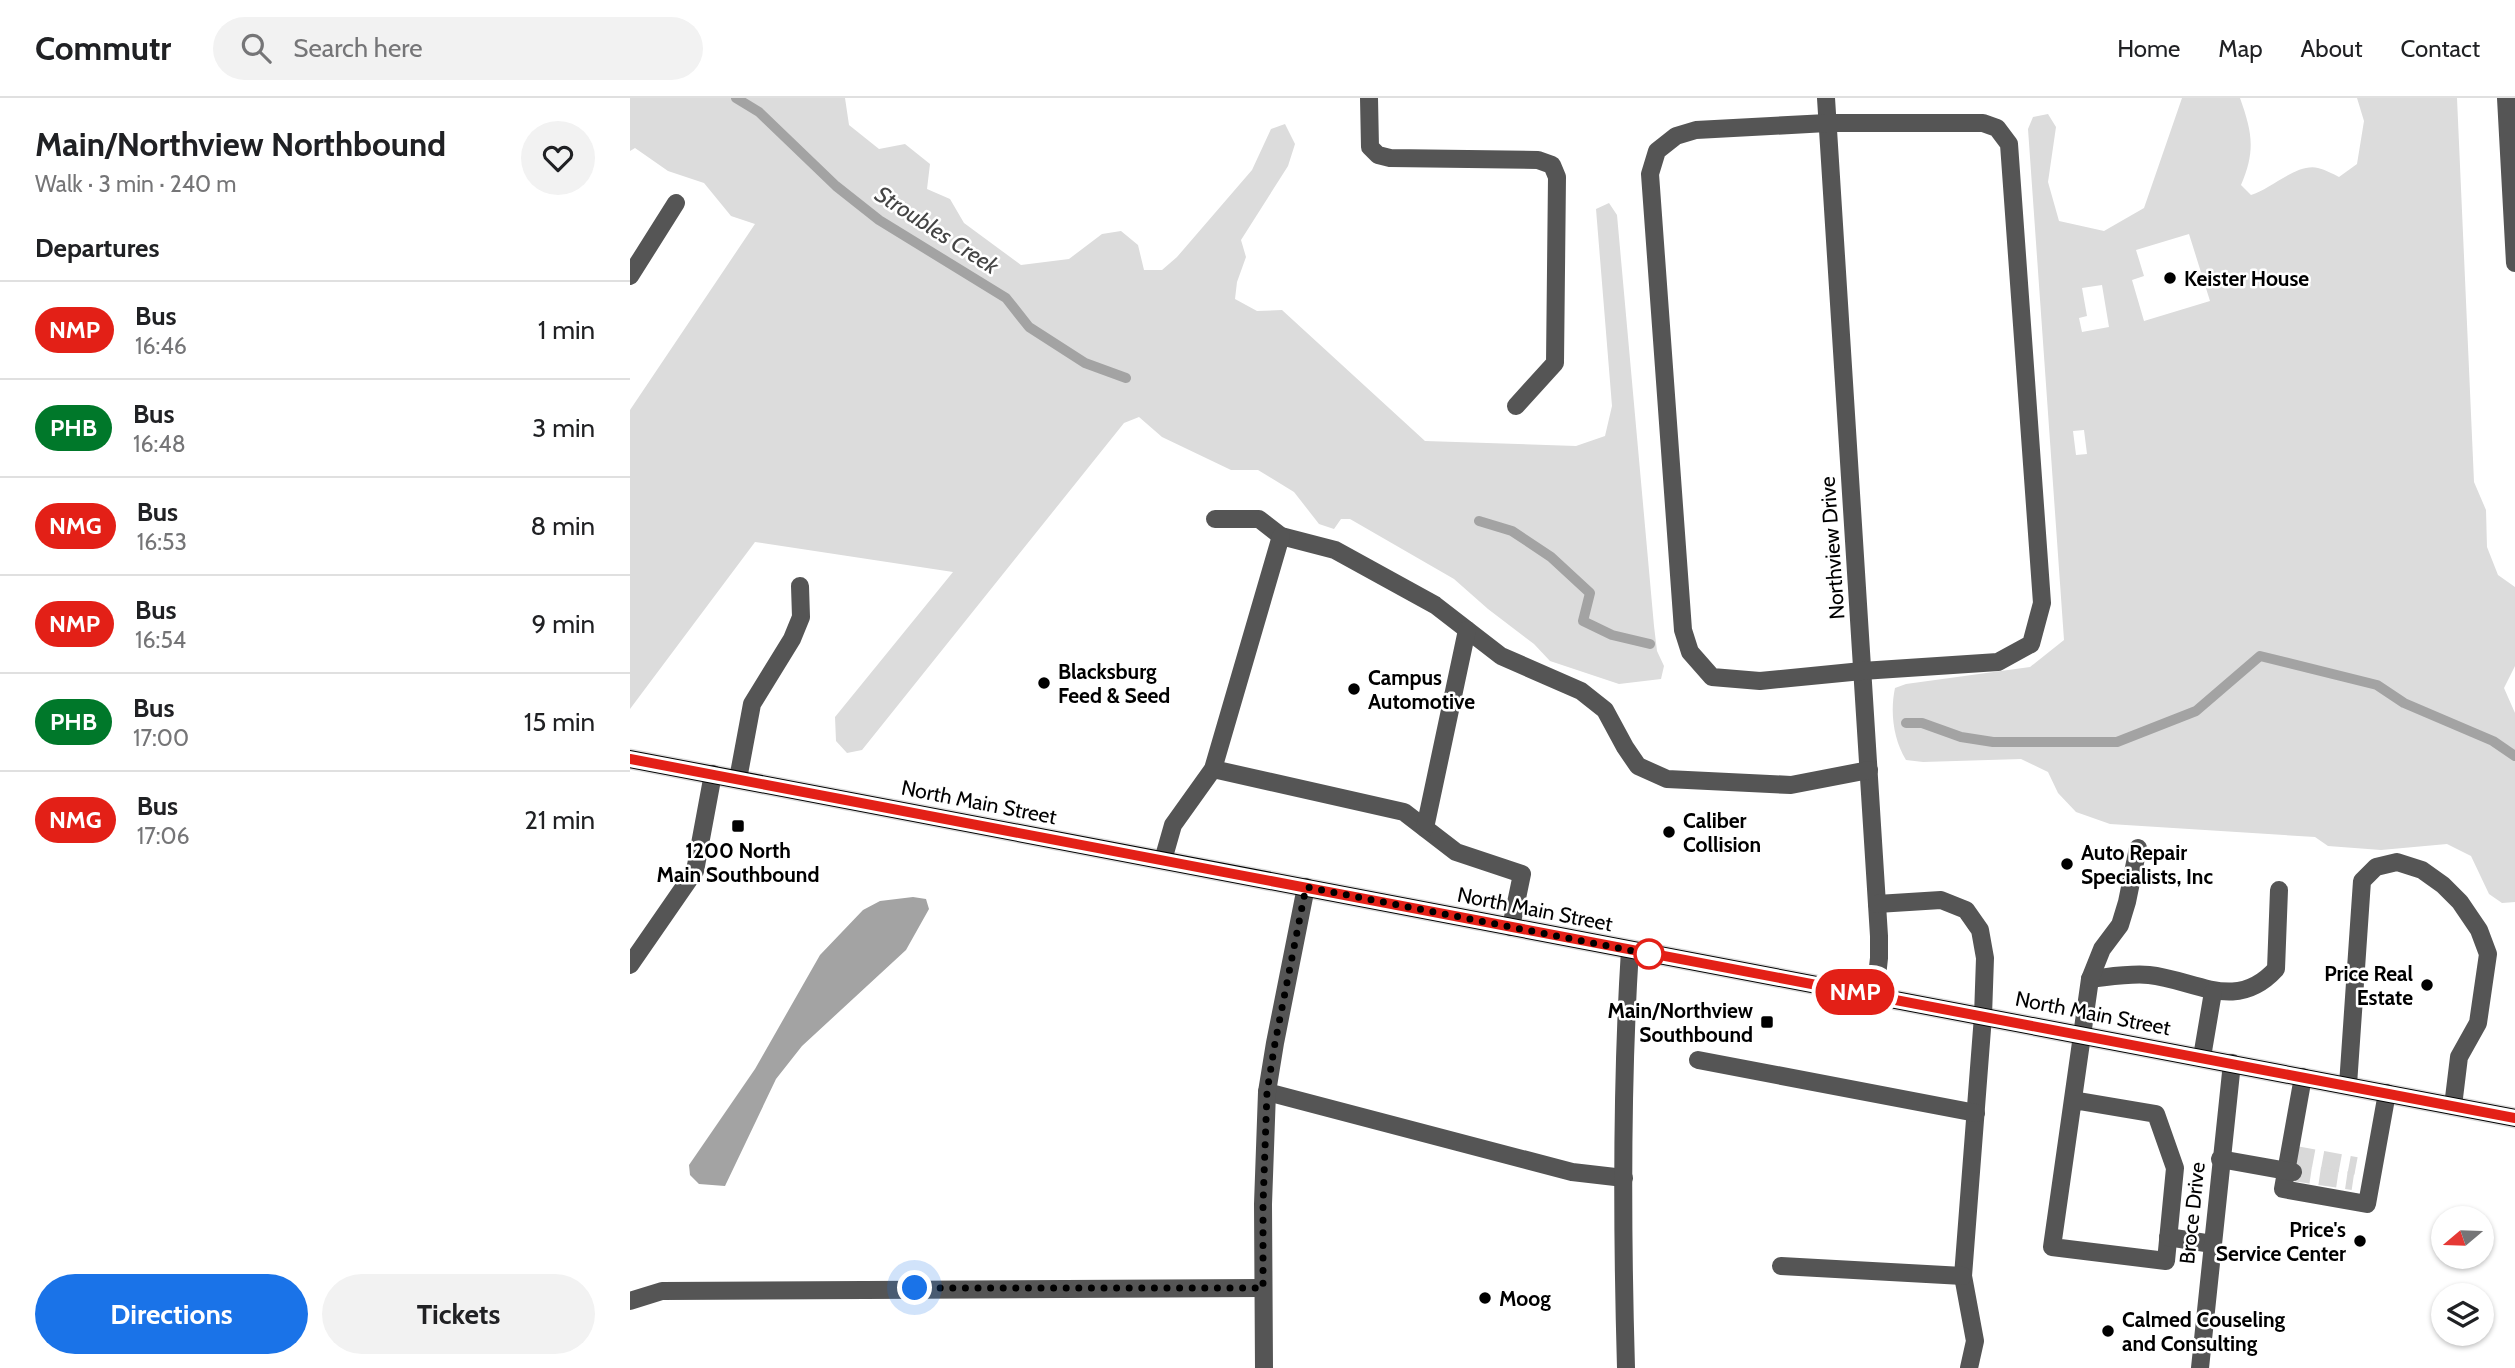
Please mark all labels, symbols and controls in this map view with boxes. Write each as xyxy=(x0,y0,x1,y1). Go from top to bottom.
search box xyxy=(213,17,703,80)
text: Commutr xyxy=(35,28,171,68)
icon: search xyxy=(237,29,275,67)
text: Search here xyxy=(293,32,422,64)
text: Home xyxy=(2117,34,2180,63)
text: Map xyxy=(2218,34,2263,63)
text: About xyxy=(2301,34,2363,63)
text: Contact xyxy=(2401,34,2480,63)
button: heart xyxy=(521,121,595,195)
text: Main/Northview Northbound xyxy=(35,124,446,164)
text: Walk · 3 min · 240 m xyxy=(35,170,237,198)
water label: Stroubles Creek xyxy=(870,180,1005,281)
text: Departures xyxy=(35,232,159,264)
place label: Keister House xyxy=(2184,266,2309,291)
marker: Keister House xyxy=(2162,270,2178,286)
text: Bus xyxy=(135,300,177,332)
text: 1 min xyxy=(538,314,595,346)
text: NMP xyxy=(49,315,100,344)
text: 16:46 xyxy=(135,332,187,360)
text: Bus xyxy=(133,398,174,430)
text: 3 min xyxy=(532,412,595,444)
text: PHB xyxy=(50,413,97,442)
text: 16:48 xyxy=(133,430,186,458)
street label: Northview Drive xyxy=(1815,475,1849,620)
text: Bus xyxy=(137,496,178,528)
text: 8 min xyxy=(531,510,595,542)
text: NMG xyxy=(49,511,102,540)
text: 16:53 xyxy=(137,528,187,556)
text: Bus xyxy=(135,594,177,626)
text: 9 min xyxy=(532,608,595,640)
text: NMP xyxy=(49,609,100,638)
text: 16:54 xyxy=(135,626,186,654)
place label: Blacksburg Feed & Seed xyxy=(1058,659,1170,708)
place label: Campus Automotive xyxy=(1368,665,1475,714)
marker: Blacksburg Feed & Seed xyxy=(1036,675,1052,691)
marker: Campus Automotive xyxy=(1346,681,1362,697)
text: Bus xyxy=(133,692,174,724)
text: 15 min xyxy=(524,706,595,738)
text: PHB xyxy=(50,707,97,736)
text: 17:00 xyxy=(133,724,189,752)
street label: North Main Street xyxy=(899,775,1059,829)
text: Bus xyxy=(137,790,178,822)
text: 21 min xyxy=(524,804,595,836)
text: NMG xyxy=(49,805,102,834)
place label: Caliber Collision xyxy=(1683,808,1761,857)
marker: 1200 North Main Southbound xyxy=(730,818,746,834)
text: 17:06 xyxy=(137,822,190,850)
marker: Caliber Collision xyxy=(1661,824,1677,840)
place label: 1200 North Main Southbound xyxy=(657,838,819,887)
place label: Auto Repair Specialists, Inc xyxy=(2081,840,2213,889)
marker: Auto Repair Specialists, Inc xyxy=(2059,856,2075,872)
street label: North Main Street xyxy=(1455,882,1615,936)
unlabelled marker xyxy=(1634,939,1664,969)
place label: Price Real Estate xyxy=(2324,961,2413,1010)
line badge: NMP xyxy=(1815,969,1895,1015)
text: NMP xyxy=(1829,977,1881,1006)
marker: Price Real Estate xyxy=(2419,977,2435,993)
street label: North Main Street xyxy=(2013,986,2173,1040)
place label: Main/Northview Southbound xyxy=(1608,998,1754,1047)
marker: Main/Northview Southbound xyxy=(1759,1014,1775,1030)
street label: Broce Drive xyxy=(2174,1161,2210,1265)
north arrow xyxy=(2431,1206,2494,1269)
map controls xyxy=(2431,1206,2494,1346)
place label: Price's Service Center xyxy=(2216,1217,2346,1266)
marker: Price's Service Center xyxy=(2352,1233,2368,1249)
your location xyxy=(897,1270,932,1305)
button: Directions xyxy=(35,1274,308,1354)
button: Tickets xyxy=(322,1274,595,1354)
button: layers xyxy=(2431,1283,2494,1346)
place label: Moog xyxy=(1499,1286,1551,1311)
marker: Moog xyxy=(1477,1290,1493,1306)
place label: Calmed Couseling and Consulting xyxy=(2122,1307,2286,1356)
marker: Calmed Couseling and Consulting xyxy=(2100,1323,2116,1339)

